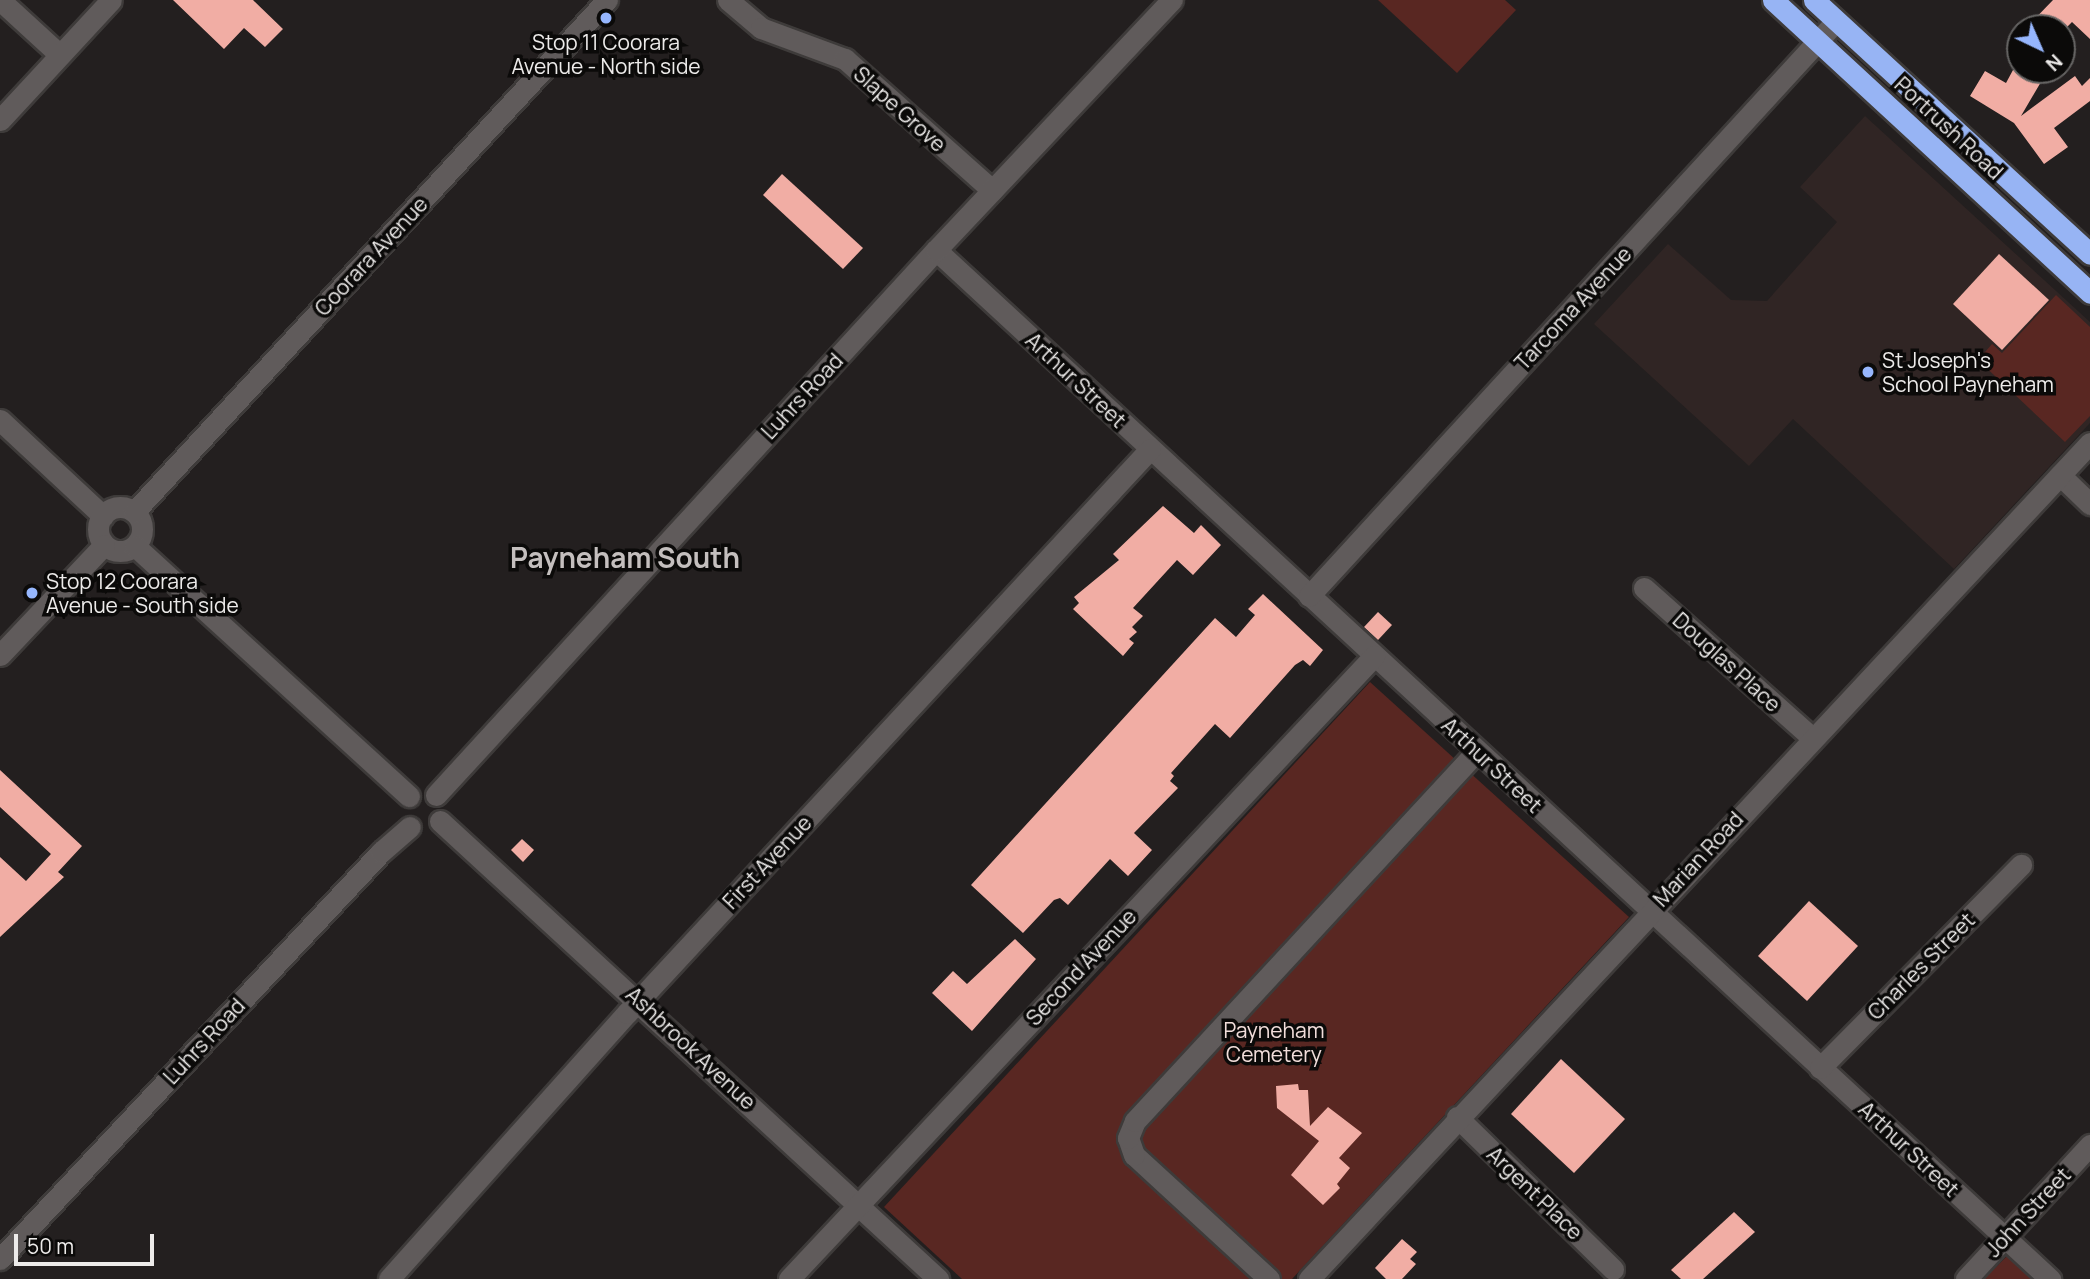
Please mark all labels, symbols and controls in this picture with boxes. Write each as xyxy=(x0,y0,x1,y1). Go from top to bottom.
marker: Stop 11 Coorara Avenue - North side xyxy=(598,10,614,26)
north arrow xyxy=(2006,14,2076,84)
place label: Stop 11 Coorara Avenue - North side xyxy=(511,29,701,79)
text: N xyxy=(2040,49,2068,77)
street label: Slape Grove xyxy=(849,61,951,157)
street label: Portrush Road xyxy=(1890,72,2008,184)
street label: Coorara Avenue xyxy=(309,191,433,321)
street label: Tarcoma Avenue xyxy=(1509,241,1637,375)
street label: Arthur Street xyxy=(1021,327,1131,433)
place label: St Joseph's School Payneham xyxy=(1882,347,2054,397)
street label: Luhrs Road xyxy=(756,348,848,444)
marker: St Joseph's School Payneham xyxy=(1860,364,1876,380)
district label: Payneham South xyxy=(510,540,740,574)
place label: Stop 12 Coorara Avenue - South side xyxy=(46,568,239,618)
marker: Stop 12 Coorara Avenue - South side xyxy=(24,585,40,601)
street label: Douglas Place xyxy=(1668,607,1786,717)
street label: Arthur Street xyxy=(1437,712,1547,818)
street label: Marian Road xyxy=(1648,807,1748,911)
street label: First Avenue xyxy=(717,810,817,914)
street label: Second Avenue xyxy=(1021,904,1141,1030)
street label: Charles Street xyxy=(1862,907,1980,1025)
street label: Ashbrook Avenue xyxy=(621,982,761,1114)
street label: Luhrs Road xyxy=(158,993,250,1089)
park label: Payneham Cemetery xyxy=(1224,1017,1324,1067)
street label: Arthur Street xyxy=(1854,1096,1964,1202)
street label: Argent Place xyxy=(1482,1141,1588,1245)
street label: John Street xyxy=(1980,1162,2076,1262)
scale bar xyxy=(18,1220,158,1264)
text: 50 m xyxy=(27,1232,74,1260)

